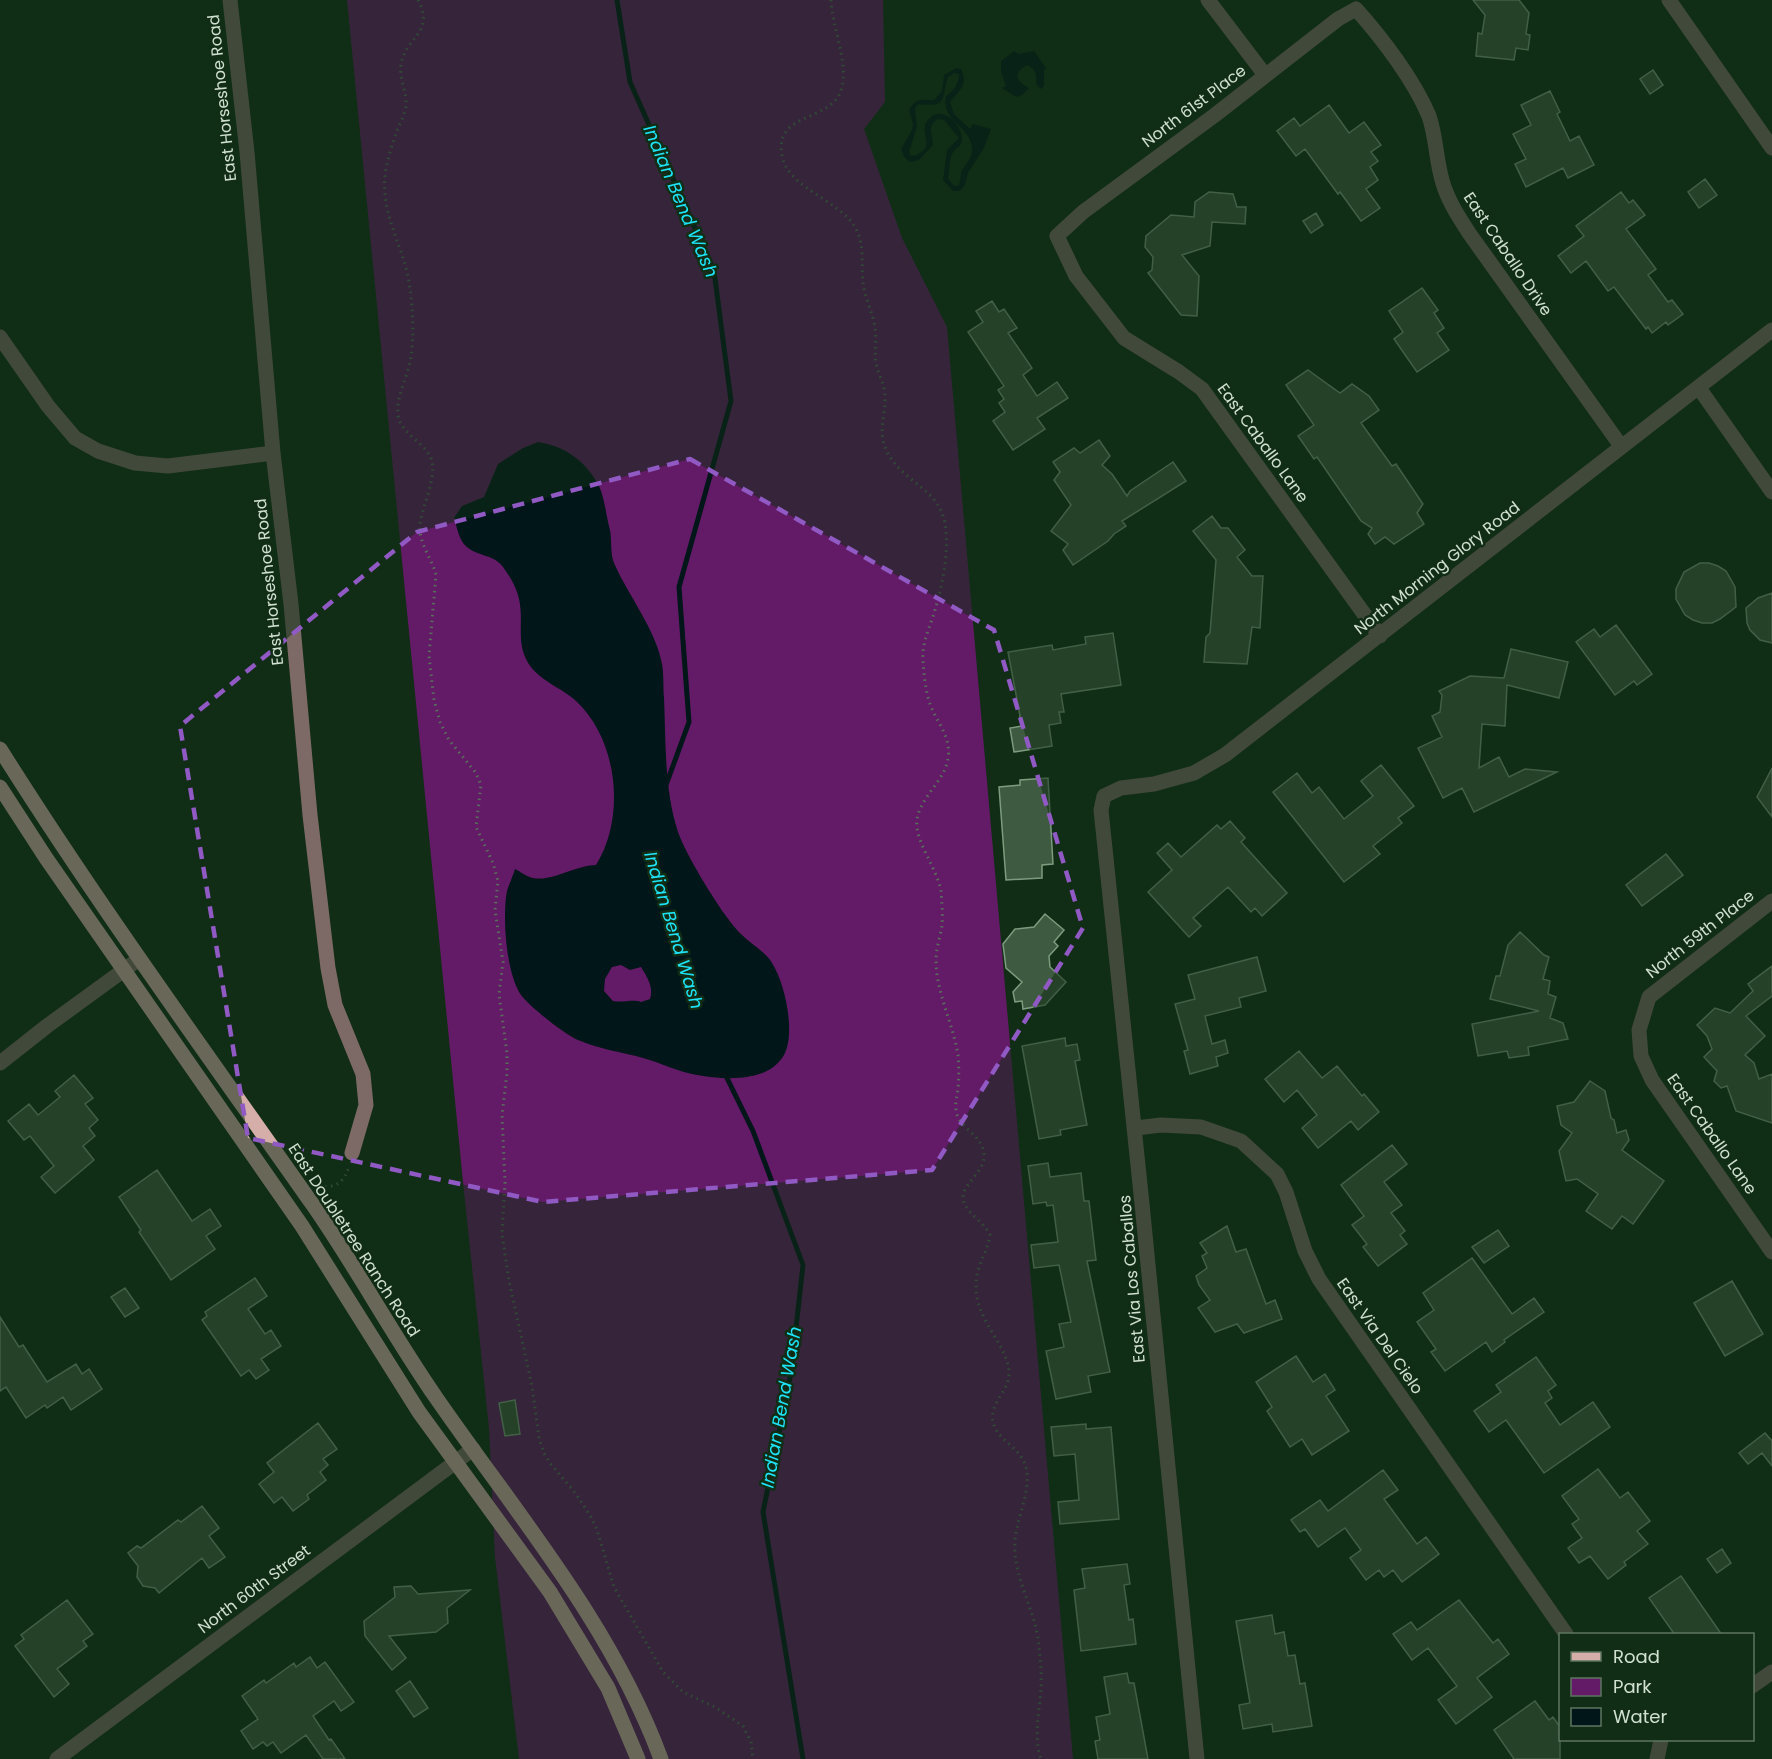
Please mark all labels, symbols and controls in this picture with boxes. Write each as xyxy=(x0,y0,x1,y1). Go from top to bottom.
street label: East Horseshoe Road xyxy=(202,13,242,183)
street label: North 61st Place xyxy=(1137,59,1251,153)
water label: Indian Bend Wash xyxy=(638,121,724,281)
street label: East Caballo Drive xyxy=(1458,188,1558,321)
street label: East Caballo Lane xyxy=(1212,379,1314,507)
street label: North Morning Glory Road xyxy=(1349,496,1525,640)
street label: East Horseshoe Road xyxy=(249,497,289,667)
water label: Indian Bend Wash xyxy=(638,848,710,1012)
street label: North 59th Place xyxy=(1641,884,1759,984)
street label: East Caballo Lane xyxy=(1662,1069,1762,1199)
street label: East Doubletree Ranch Road xyxy=(283,1139,425,1341)
street label: East Via Los Caballos xyxy=(1113,1194,1151,1364)
street label: East Via Del Cielo xyxy=(1331,1273,1429,1399)
water label: Indian Bend Wash xyxy=(754,1324,808,1490)
street label: North 60th Street xyxy=(193,1539,315,1639)
legend xyxy=(1559,1633,1754,1741)
text: Road xyxy=(1613,1644,1660,1669)
text: Park xyxy=(1613,1674,1652,1699)
text: Water xyxy=(1613,1704,1667,1729)

